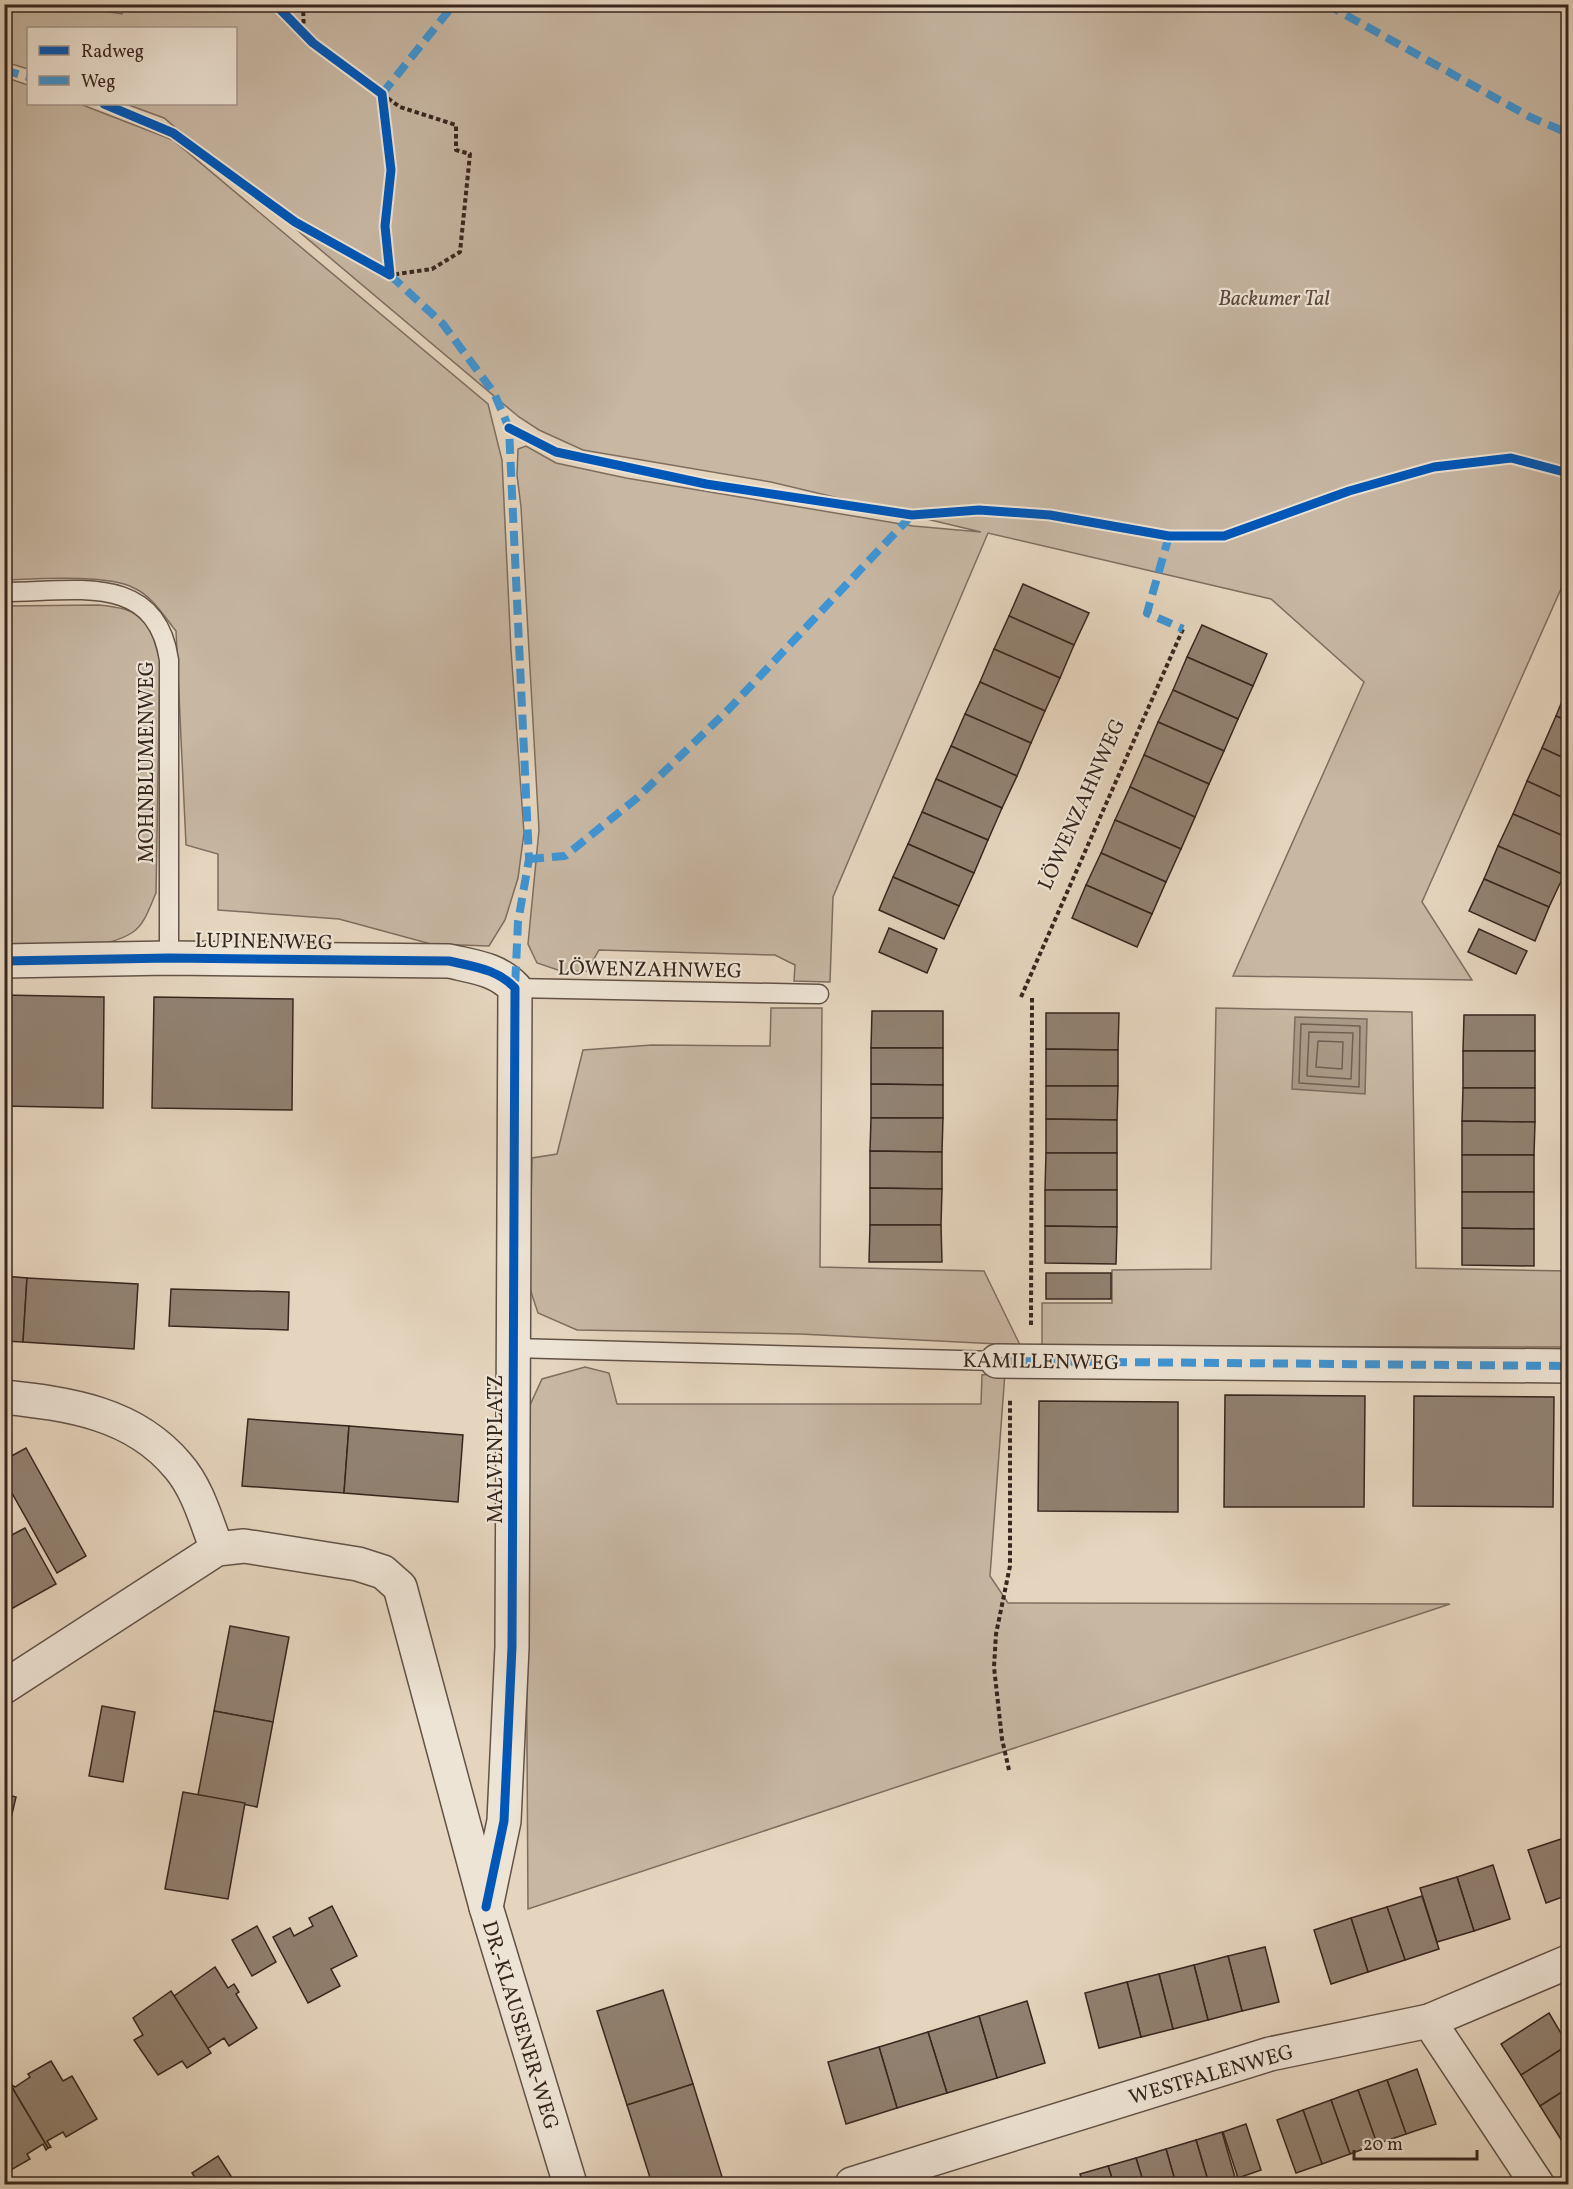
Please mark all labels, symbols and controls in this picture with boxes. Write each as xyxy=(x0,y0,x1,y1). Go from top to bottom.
legend xyxy=(27,27,237,105)
text: Radweg xyxy=(81,40,144,65)
text: Weg xyxy=(81,70,115,95)
park label: Backumer Tal xyxy=(1218,285,1330,314)
street label: MOHNBLUMENWEG xyxy=(133,661,162,863)
street label: LÖWENZAHNWEG xyxy=(1032,714,1133,895)
street label: LUPINENWEG xyxy=(195,927,333,958)
street label: LÖWENZAHNWEG xyxy=(557,954,743,987)
street label: KAMILLENWEG xyxy=(962,1347,1120,1378)
street label: MALVENPLATZ xyxy=(482,1375,511,1524)
street label: DR.-KLAUSENER-WEG xyxy=(474,1917,565,2134)
street label: WESTFALENWEG xyxy=(1125,2038,1297,2113)
scale bar xyxy=(1354,2123,1477,2161)
text: 20 m xyxy=(1363,2133,1403,2158)

